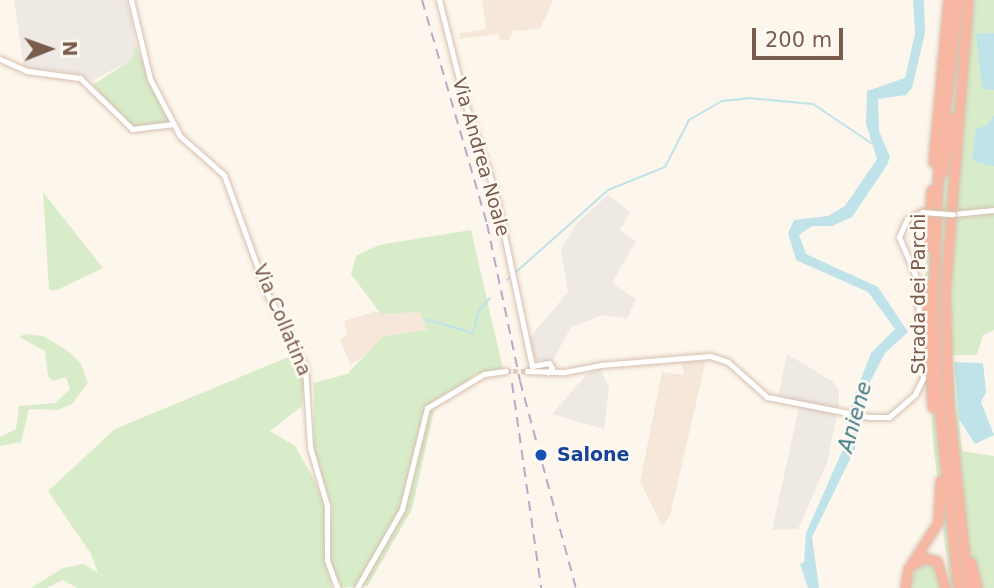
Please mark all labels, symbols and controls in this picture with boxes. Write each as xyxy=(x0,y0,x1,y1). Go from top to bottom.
north arrow xyxy=(14,14,84,84)
scale bar xyxy=(756,14,847,58)
text: 200 m xyxy=(765,28,832,52)
text: N xyxy=(59,40,81,57)
street label: Via Andrea Noale xyxy=(447,75,515,239)
street label: Strada dei Parchi xyxy=(908,213,930,375)
street label: Via Collatina xyxy=(248,261,316,379)
water label: Aniene xyxy=(833,379,877,455)
place label: Salone xyxy=(557,444,629,466)
marker: Salone xyxy=(531,445,551,465)

